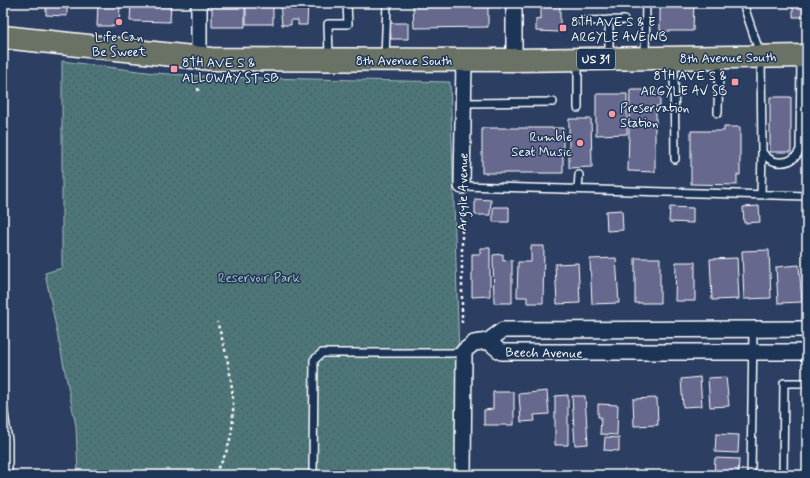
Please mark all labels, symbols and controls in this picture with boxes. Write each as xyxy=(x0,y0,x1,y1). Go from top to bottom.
place label: 8TH AVE S & E ARGYLE AVE NB xyxy=(571,14,668,46)
marker: Life Can Be Sweet xyxy=(114,17,124,27)
marker: 8TH AVE S & E ARGYLE AVE NB xyxy=(558,23,568,33)
place label: Life Can Be Sweet xyxy=(92,29,146,61)
road number: US 31 xyxy=(577,49,615,69)
street label: 8th Avenue South xyxy=(680,49,777,68)
street label: 8th Avenue South xyxy=(356,53,452,70)
place label: 8TH AVE S & ALLOWAY ST SB xyxy=(182,55,279,87)
marker: 8TH AVE S & ALLOWAY ST SB xyxy=(169,64,179,74)
place label: 8TH AVE S & ARGYLE AV SB xyxy=(640,68,727,100)
marker: 8TH AVE S & ARGYLE AV SB xyxy=(730,77,740,87)
place label: Preservation Station xyxy=(620,100,689,132)
marker: Preservation Station xyxy=(607,109,617,119)
place label: Rumble Seat Music xyxy=(511,129,572,161)
marker: Rumble Seat Music xyxy=(575,138,585,148)
street label: Argyle Avenue xyxy=(454,153,475,231)
park label: Reservoir Park xyxy=(218,270,301,287)
street label: Beech Avenue xyxy=(505,344,583,363)

